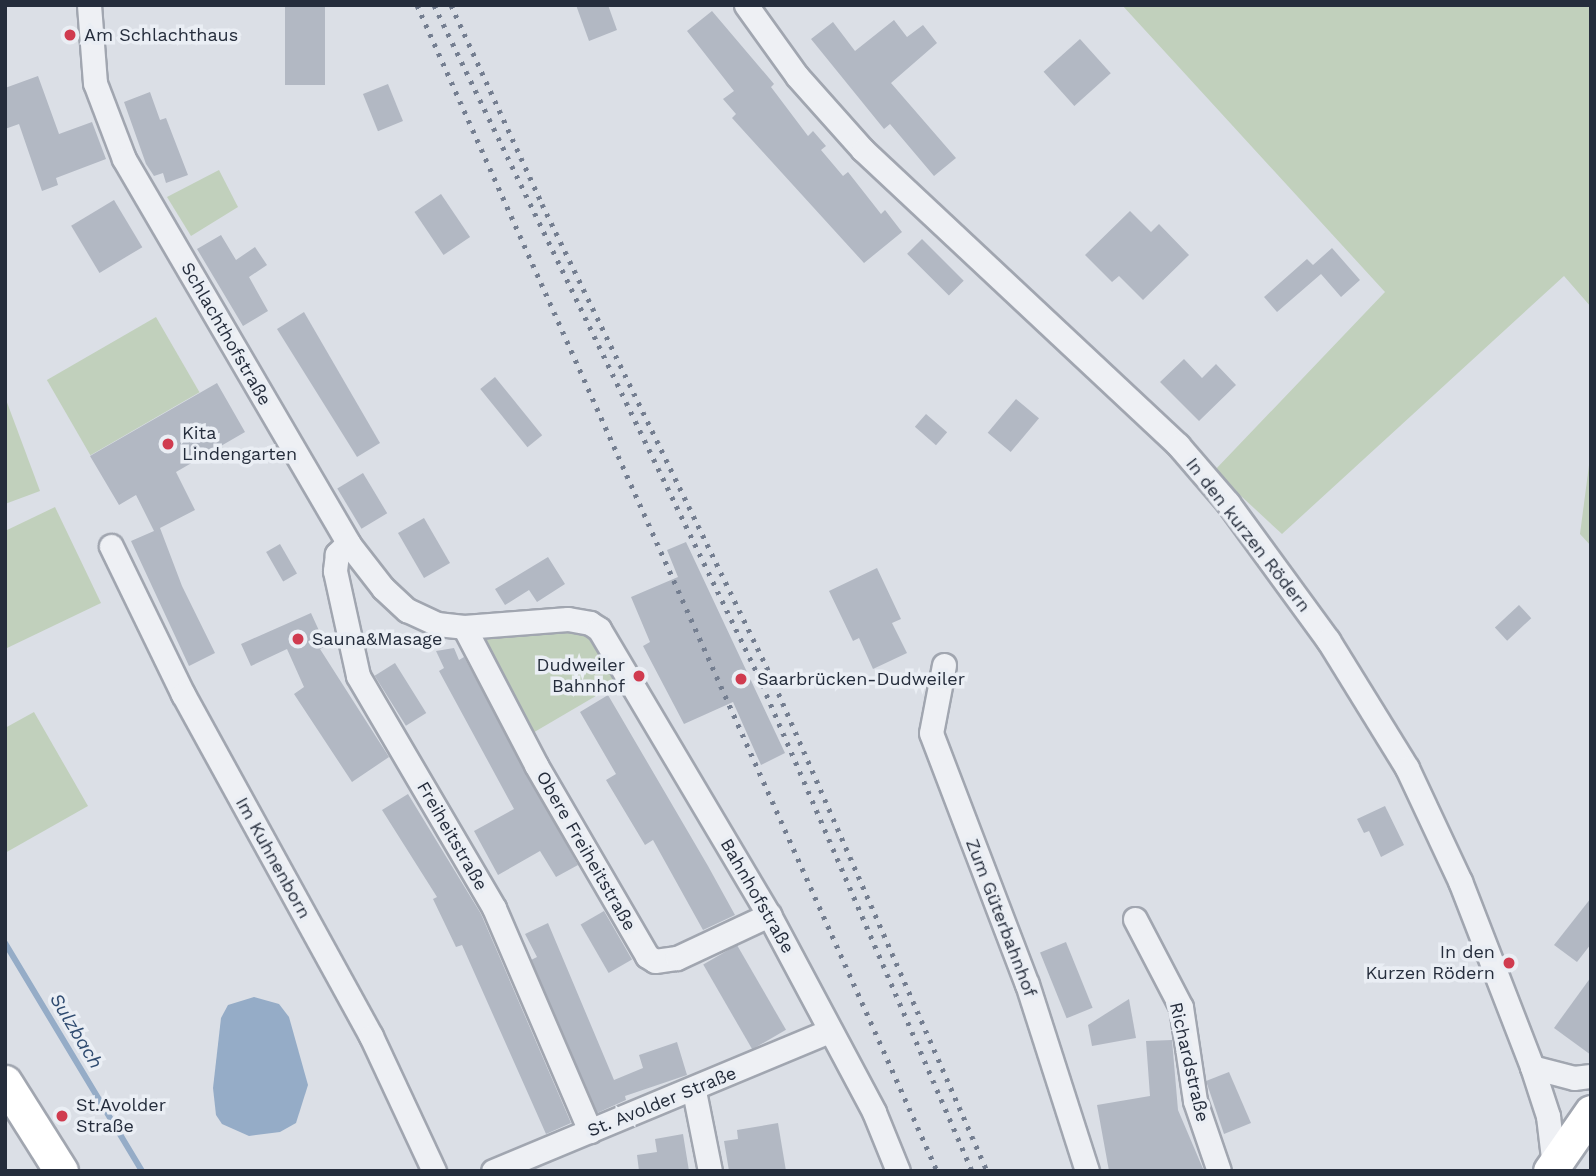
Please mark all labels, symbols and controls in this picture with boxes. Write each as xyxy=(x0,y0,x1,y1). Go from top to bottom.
place label: Am Schlachthaus xyxy=(84,24,238,46)
marker: Am Schlachthaus xyxy=(62,27,78,43)
street label: Schlachthofstraße xyxy=(176,259,276,409)
place label: Kita Lindengarten xyxy=(182,423,297,466)
marker: Kita Lindengarten xyxy=(160,436,176,452)
street label: In den kurzen Rödern xyxy=(1181,454,1315,616)
place label: Sauna&Masage xyxy=(312,628,442,650)
marker: Sauna&Masage xyxy=(290,631,306,647)
place label: Dudweiler Bahnhof xyxy=(536,655,625,698)
marker: Dudweiler Bahnhof xyxy=(631,668,647,684)
place label: Saarbrücken-Dudweiler xyxy=(757,668,965,690)
marker: Saarbrücken-Dudweiler xyxy=(731,669,751,689)
street label: Obere Freiheitstraße xyxy=(531,767,641,935)
street label: Freiheitstraße xyxy=(412,778,492,894)
street label: Im Kuhnenborn xyxy=(231,794,315,922)
street label: Bahnhofstraße xyxy=(715,835,799,957)
street label: Zum Güterbahnhof xyxy=(961,836,1041,1000)
place label: In den Kurzen Rödern xyxy=(1365,942,1495,984)
marker: In den Kurzen Rödern xyxy=(1501,955,1517,971)
water label: Sulzbach xyxy=(45,989,107,1073)
street label: Richardstraße xyxy=(1165,1000,1213,1124)
street label: St. Avolder Straße xyxy=(584,1062,740,1142)
place label: St.Avolder Straße xyxy=(76,1095,166,1138)
marker: St.Avolder Straße xyxy=(54,1108,70,1124)

